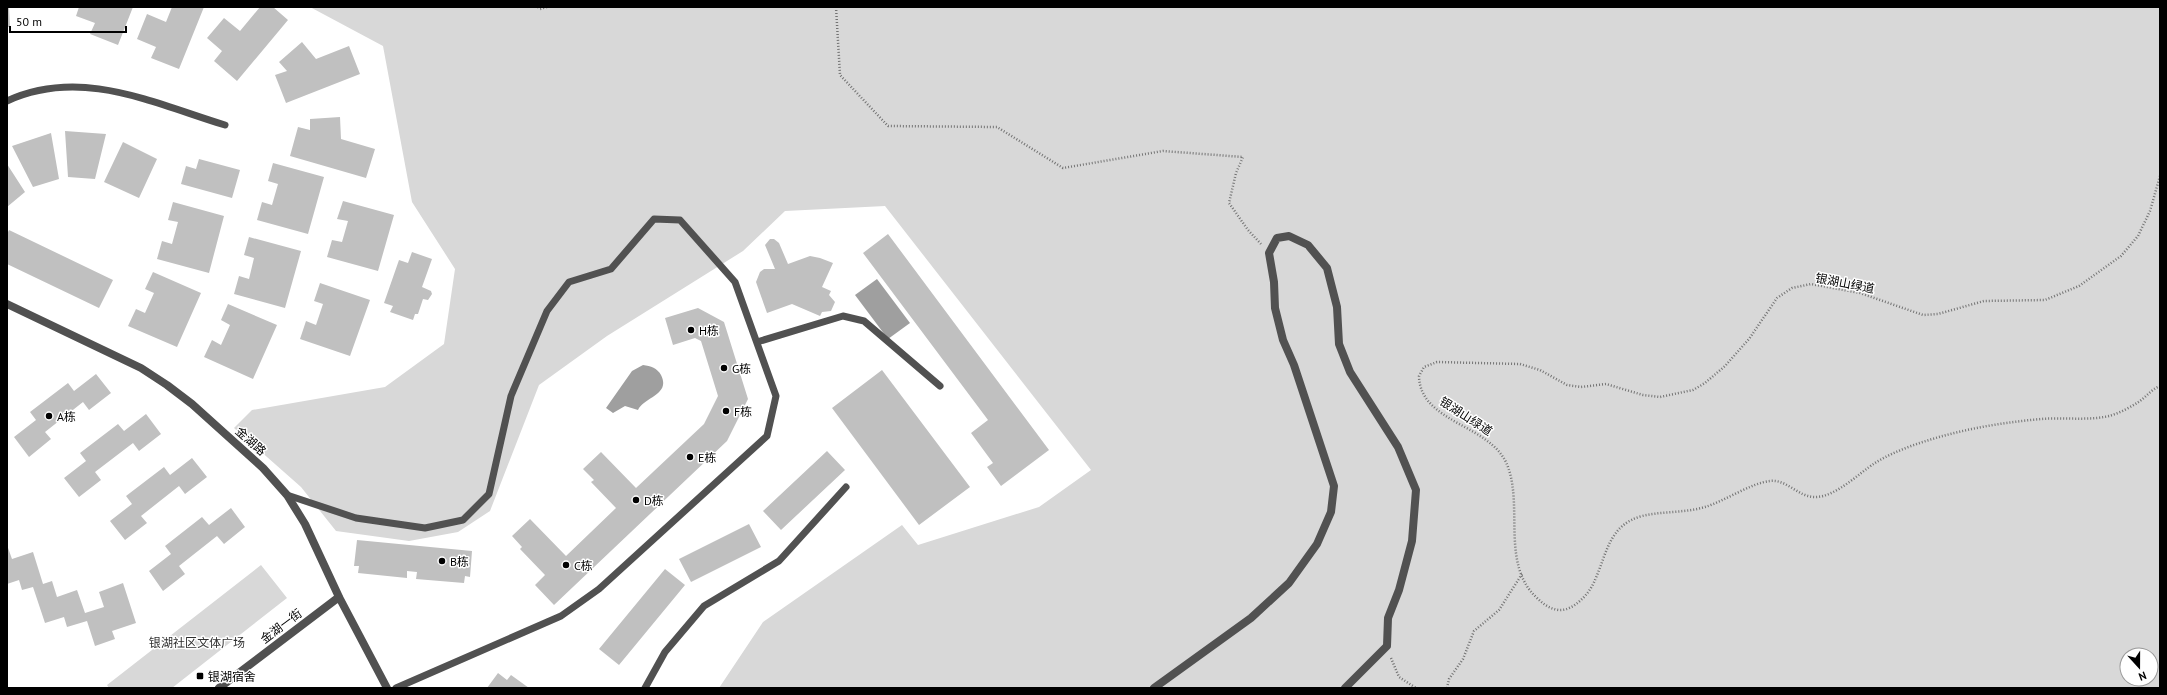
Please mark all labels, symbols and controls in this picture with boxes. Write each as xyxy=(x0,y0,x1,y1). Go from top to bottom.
scale bar xyxy=(10,8,126,34)
text: 50 m xyxy=(16,14,42,29)
street label: 银湖山绿道 xyxy=(1814,270,1876,296)
place label: H栋 xyxy=(699,323,719,338)
marker: H栋 xyxy=(686,325,696,335)
place label: G栋 xyxy=(732,361,751,376)
marker: G栋 xyxy=(719,363,729,373)
street label: 银湖山绿道 xyxy=(1437,393,1495,439)
place label: F栋 xyxy=(734,404,752,419)
marker: F栋 xyxy=(721,406,731,416)
place label: A栋 xyxy=(57,409,76,424)
marker: A栋 xyxy=(44,411,54,421)
street label: 金湖路 xyxy=(233,423,269,459)
place label: E栋 xyxy=(698,450,716,465)
marker: E栋 xyxy=(685,452,695,462)
place label: D栋 xyxy=(644,493,664,508)
marker: D栋 xyxy=(631,495,641,505)
place label: B栋 xyxy=(450,554,469,569)
marker: B栋 xyxy=(437,556,447,566)
place label: C栋 xyxy=(574,558,593,573)
marker: C栋 xyxy=(561,560,571,570)
street label: 金湖一街 xyxy=(257,606,305,646)
park label: 银湖社区文体广场 xyxy=(149,635,245,650)
north arrow xyxy=(2119,647,2159,687)
place label: 银湖宿舍 xyxy=(208,669,256,684)
text: N xyxy=(2137,669,2148,684)
marker: 银湖宿舍 xyxy=(195,671,205,681)

